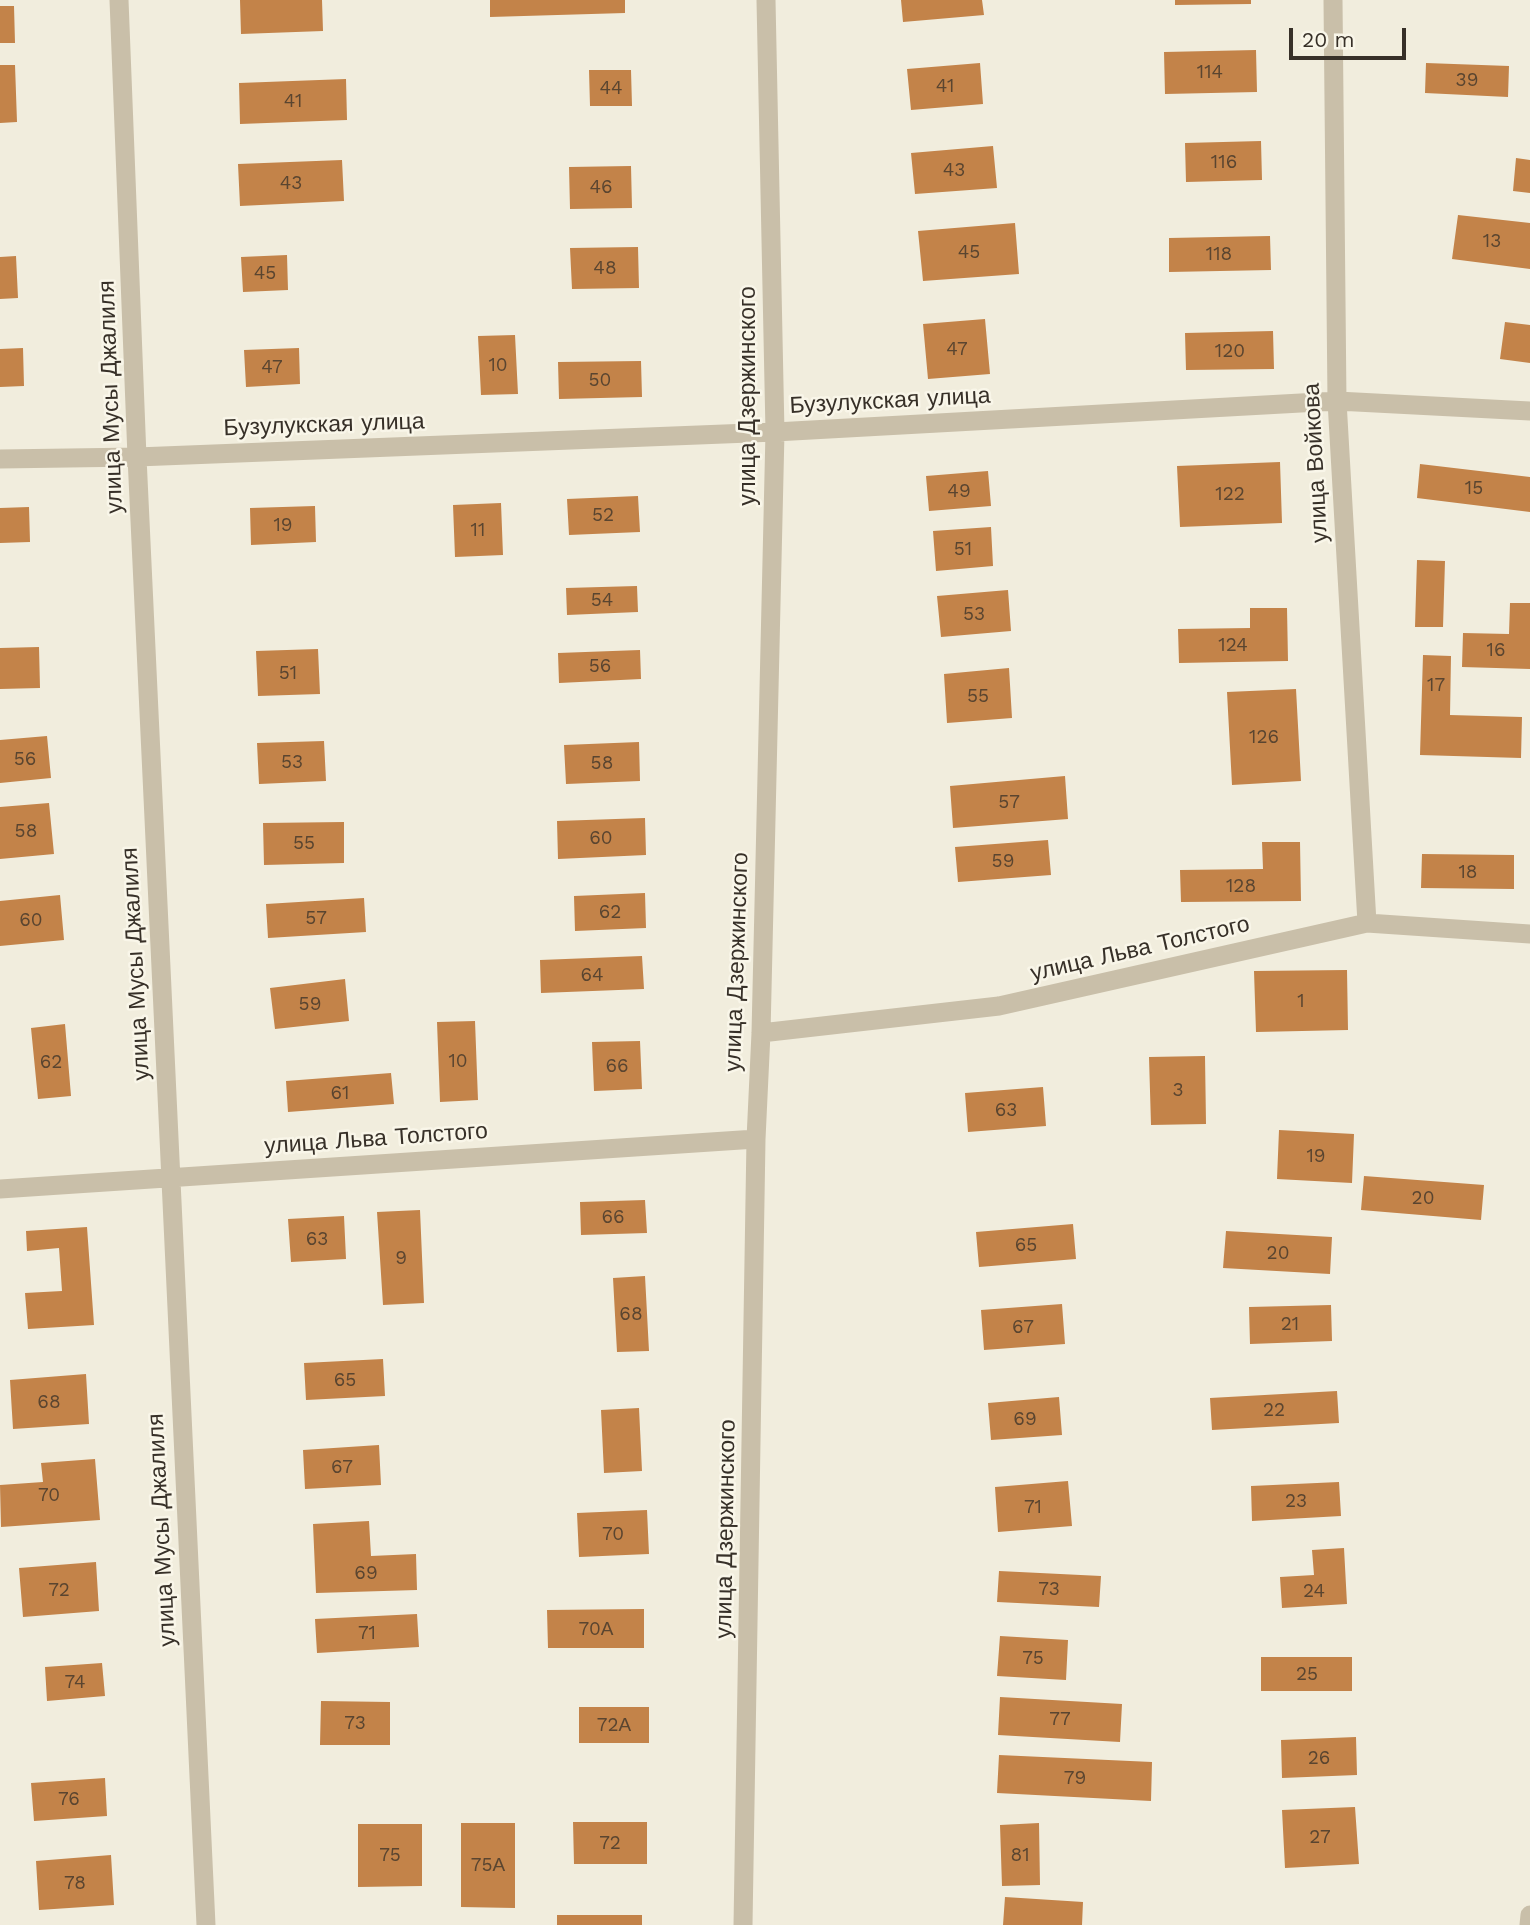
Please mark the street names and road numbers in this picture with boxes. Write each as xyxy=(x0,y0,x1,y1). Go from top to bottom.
street label: улица Мусы Джалиля xyxy=(93,280,129,514)
street label: улица Дзержинского xyxy=(734,286,762,506)
street label: Бузулукская улица xyxy=(789,382,991,420)
street label: улица Войкова xyxy=(1298,382,1334,544)
street label: Бузулукская улица xyxy=(223,408,425,442)
street label: улица Мусы Джалиля xyxy=(116,847,156,1081)
street label: улица Дзержинского xyxy=(719,852,755,1072)
street label: улица Льва Толстого xyxy=(1028,910,1252,988)
street label: улица Льва Толстого xyxy=(263,1117,489,1161)
street label: улица Мусы Джалиля xyxy=(142,1413,182,1647)
street label: улица Дзержинского xyxy=(710,1419,742,1639)

